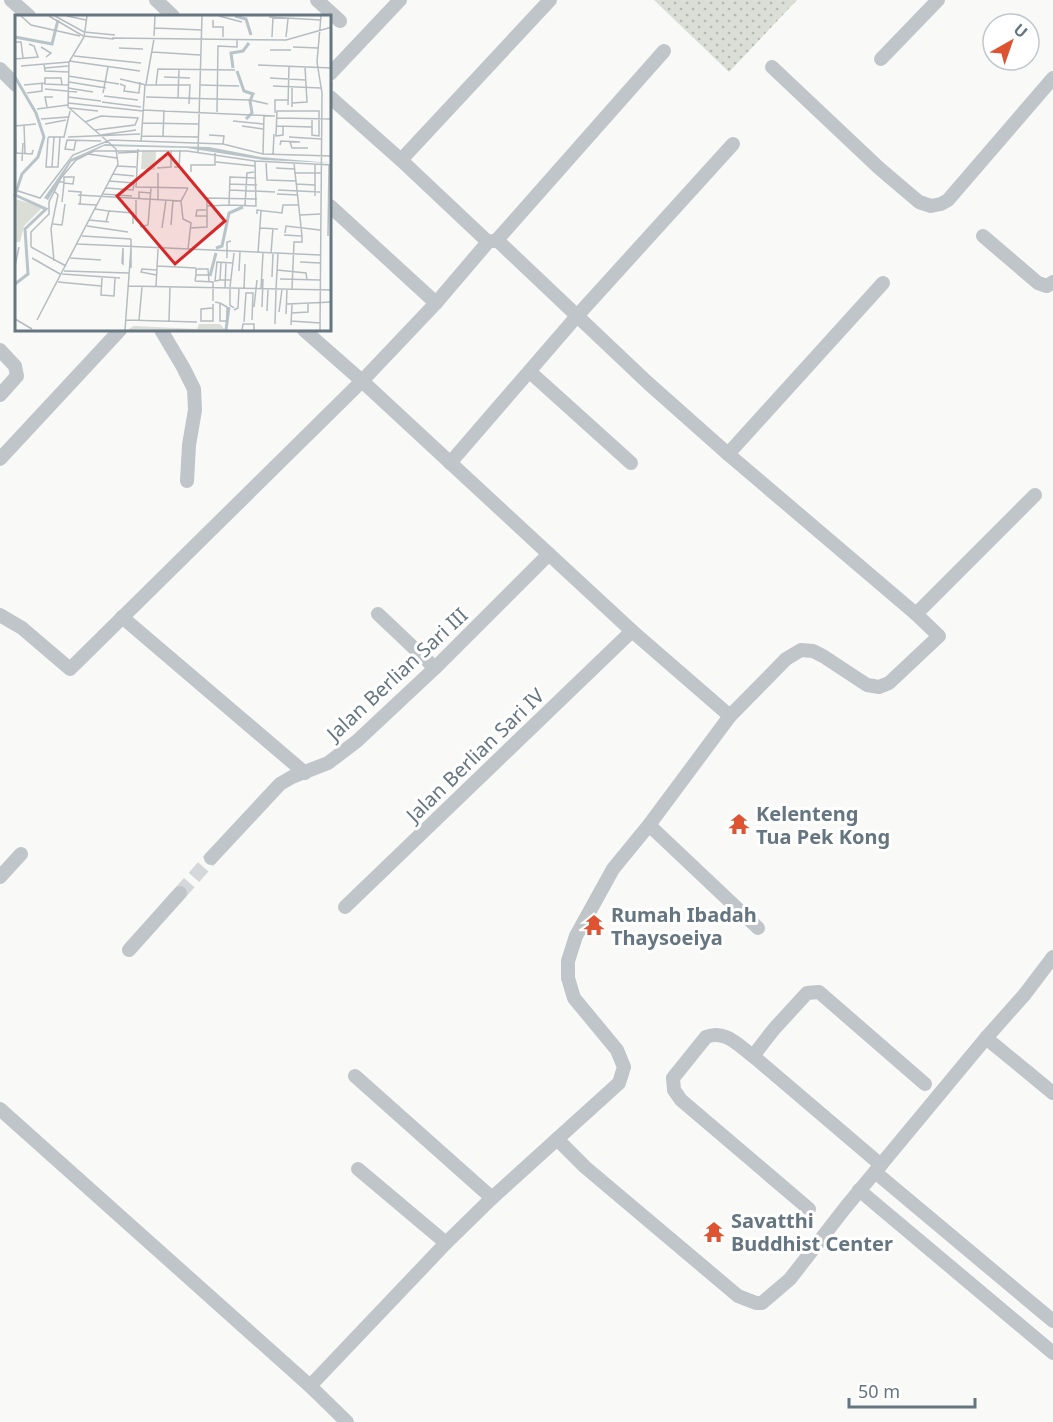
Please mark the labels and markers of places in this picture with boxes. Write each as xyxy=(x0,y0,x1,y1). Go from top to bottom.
place label: Kelenteng Tua Pek Kong xyxy=(756,800,890,850)
temple icon: Kelenteng Tua Pek Kong xyxy=(727,812,751,836)
place label: Rumah Ibadah Thaysoeiya xyxy=(611,901,757,951)
temple icon: Rumah Ibadah Thaysoeiya xyxy=(582,913,606,937)
place label: Savatthi Buddhist Center xyxy=(731,1207,893,1257)
temple icon: Savatthi Buddhist Center xyxy=(702,1220,726,1244)

